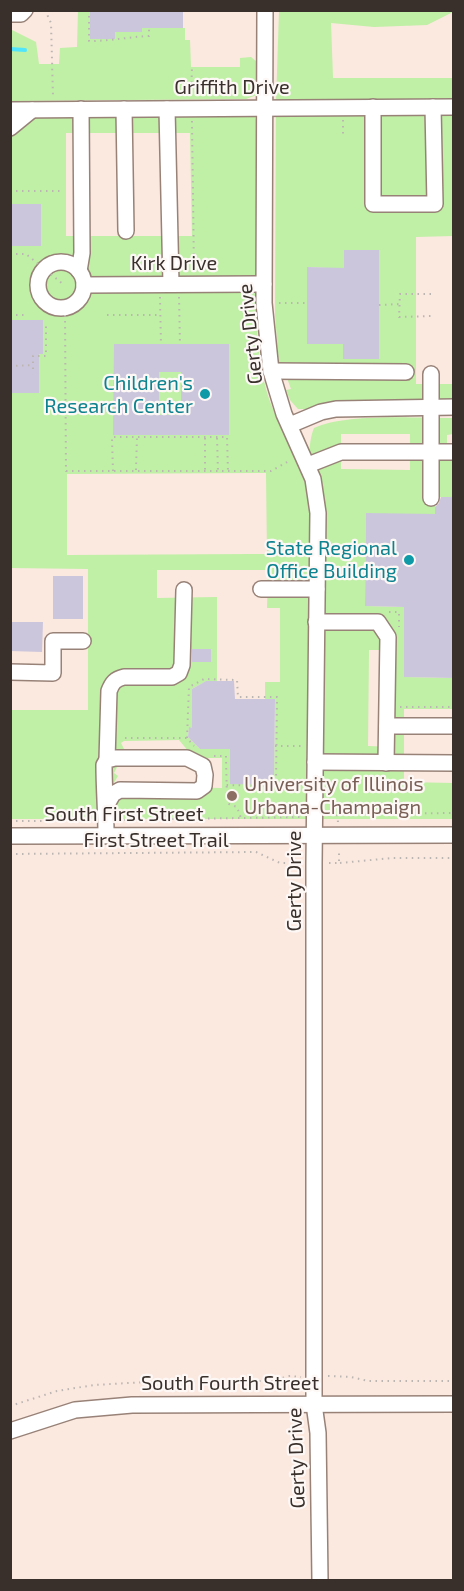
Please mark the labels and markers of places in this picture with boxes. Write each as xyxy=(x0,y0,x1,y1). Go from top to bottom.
place label: Children's Research Center xyxy=(44,370,193,417)
marker: Children's Research Center xyxy=(198,387,212,401)
place label: State Regional Office Building xyxy=(265,535,397,582)
marker: State Regional Office Building xyxy=(402,553,416,567)
place label: University of Illinois Urbana-Champaign xyxy=(244,771,424,818)
marker: University of Illinois Urbana-Champaign xyxy=(225,789,239,803)

